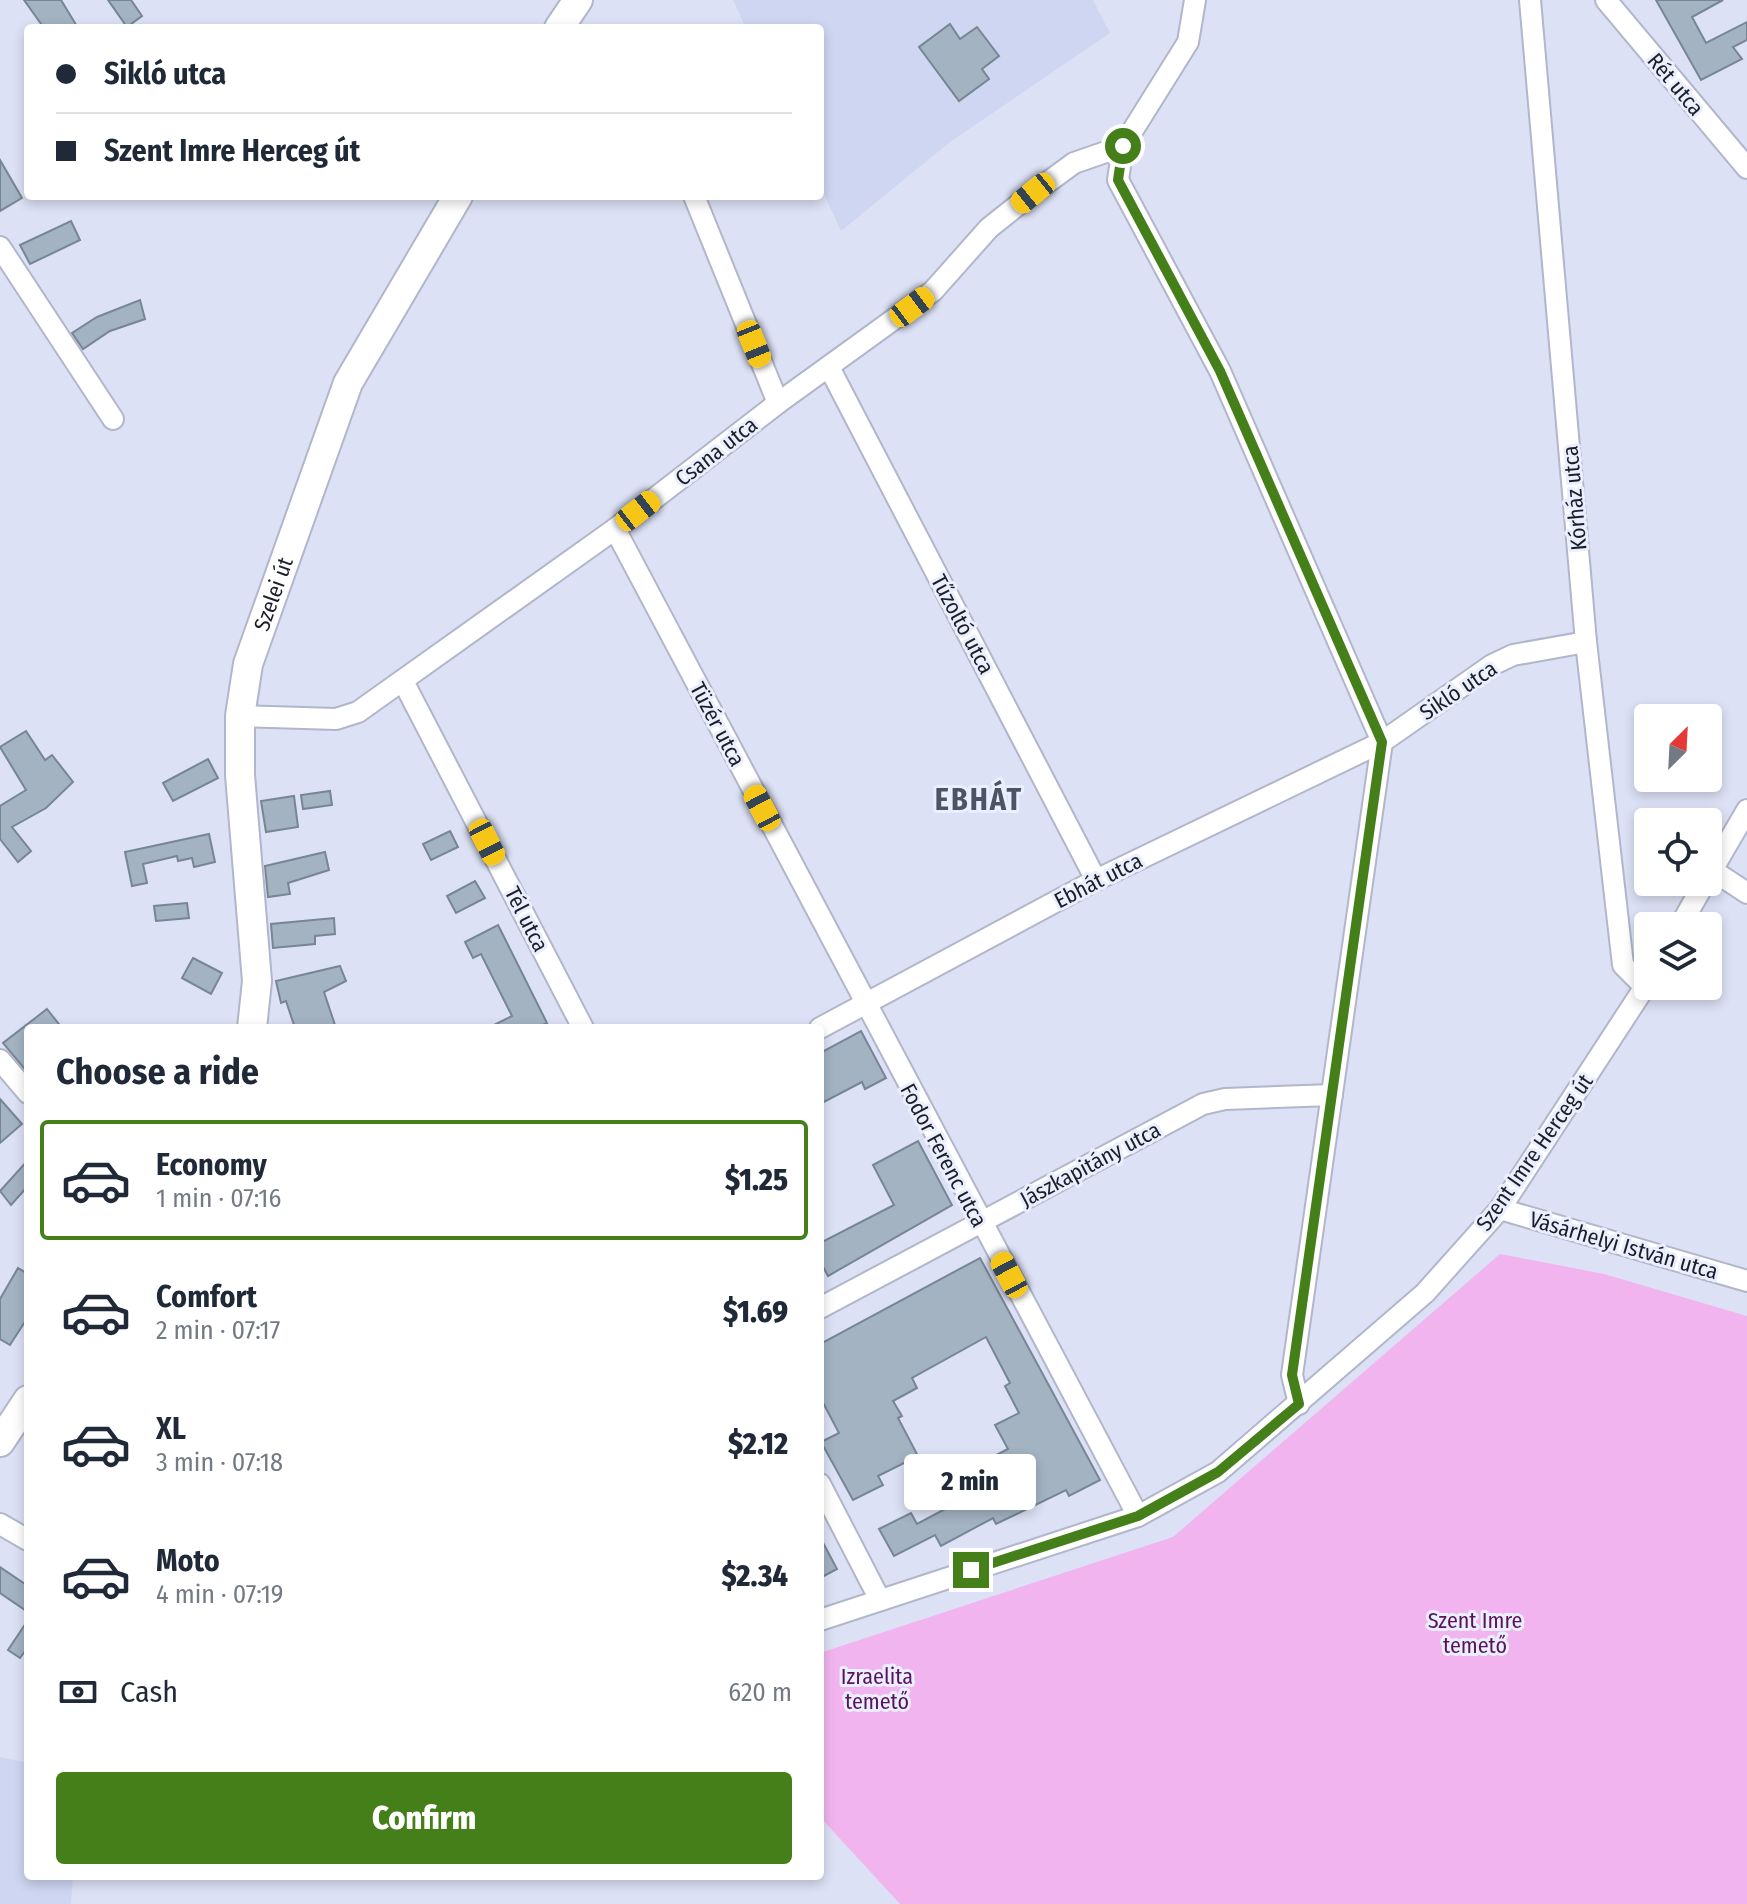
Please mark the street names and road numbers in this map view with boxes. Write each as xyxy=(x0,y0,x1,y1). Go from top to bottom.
street label: Rét utca xyxy=(1642,48,1710,121)
street label: Csana utca xyxy=(670,411,763,492)
street label: Kórház utca xyxy=(1556,444,1593,552)
street label: Szelei út xyxy=(248,553,299,634)
street label: Tűzoltó utca xyxy=(925,570,1000,679)
street label: Sikló utca xyxy=(1414,655,1502,726)
street label: Tüzér utca xyxy=(684,678,751,771)
street label: Ebhát utca xyxy=(1050,847,1147,914)
street label: Tél utca xyxy=(499,882,554,956)
street label: Szent Imre Herceg út xyxy=(1470,1068,1599,1236)
street label: Fodor Ferenc utca xyxy=(894,1079,993,1232)
street label: Jászkapitány utca xyxy=(1015,1116,1165,1213)
street label: Vásárhelyi István utca xyxy=(1526,1206,1721,1285)

